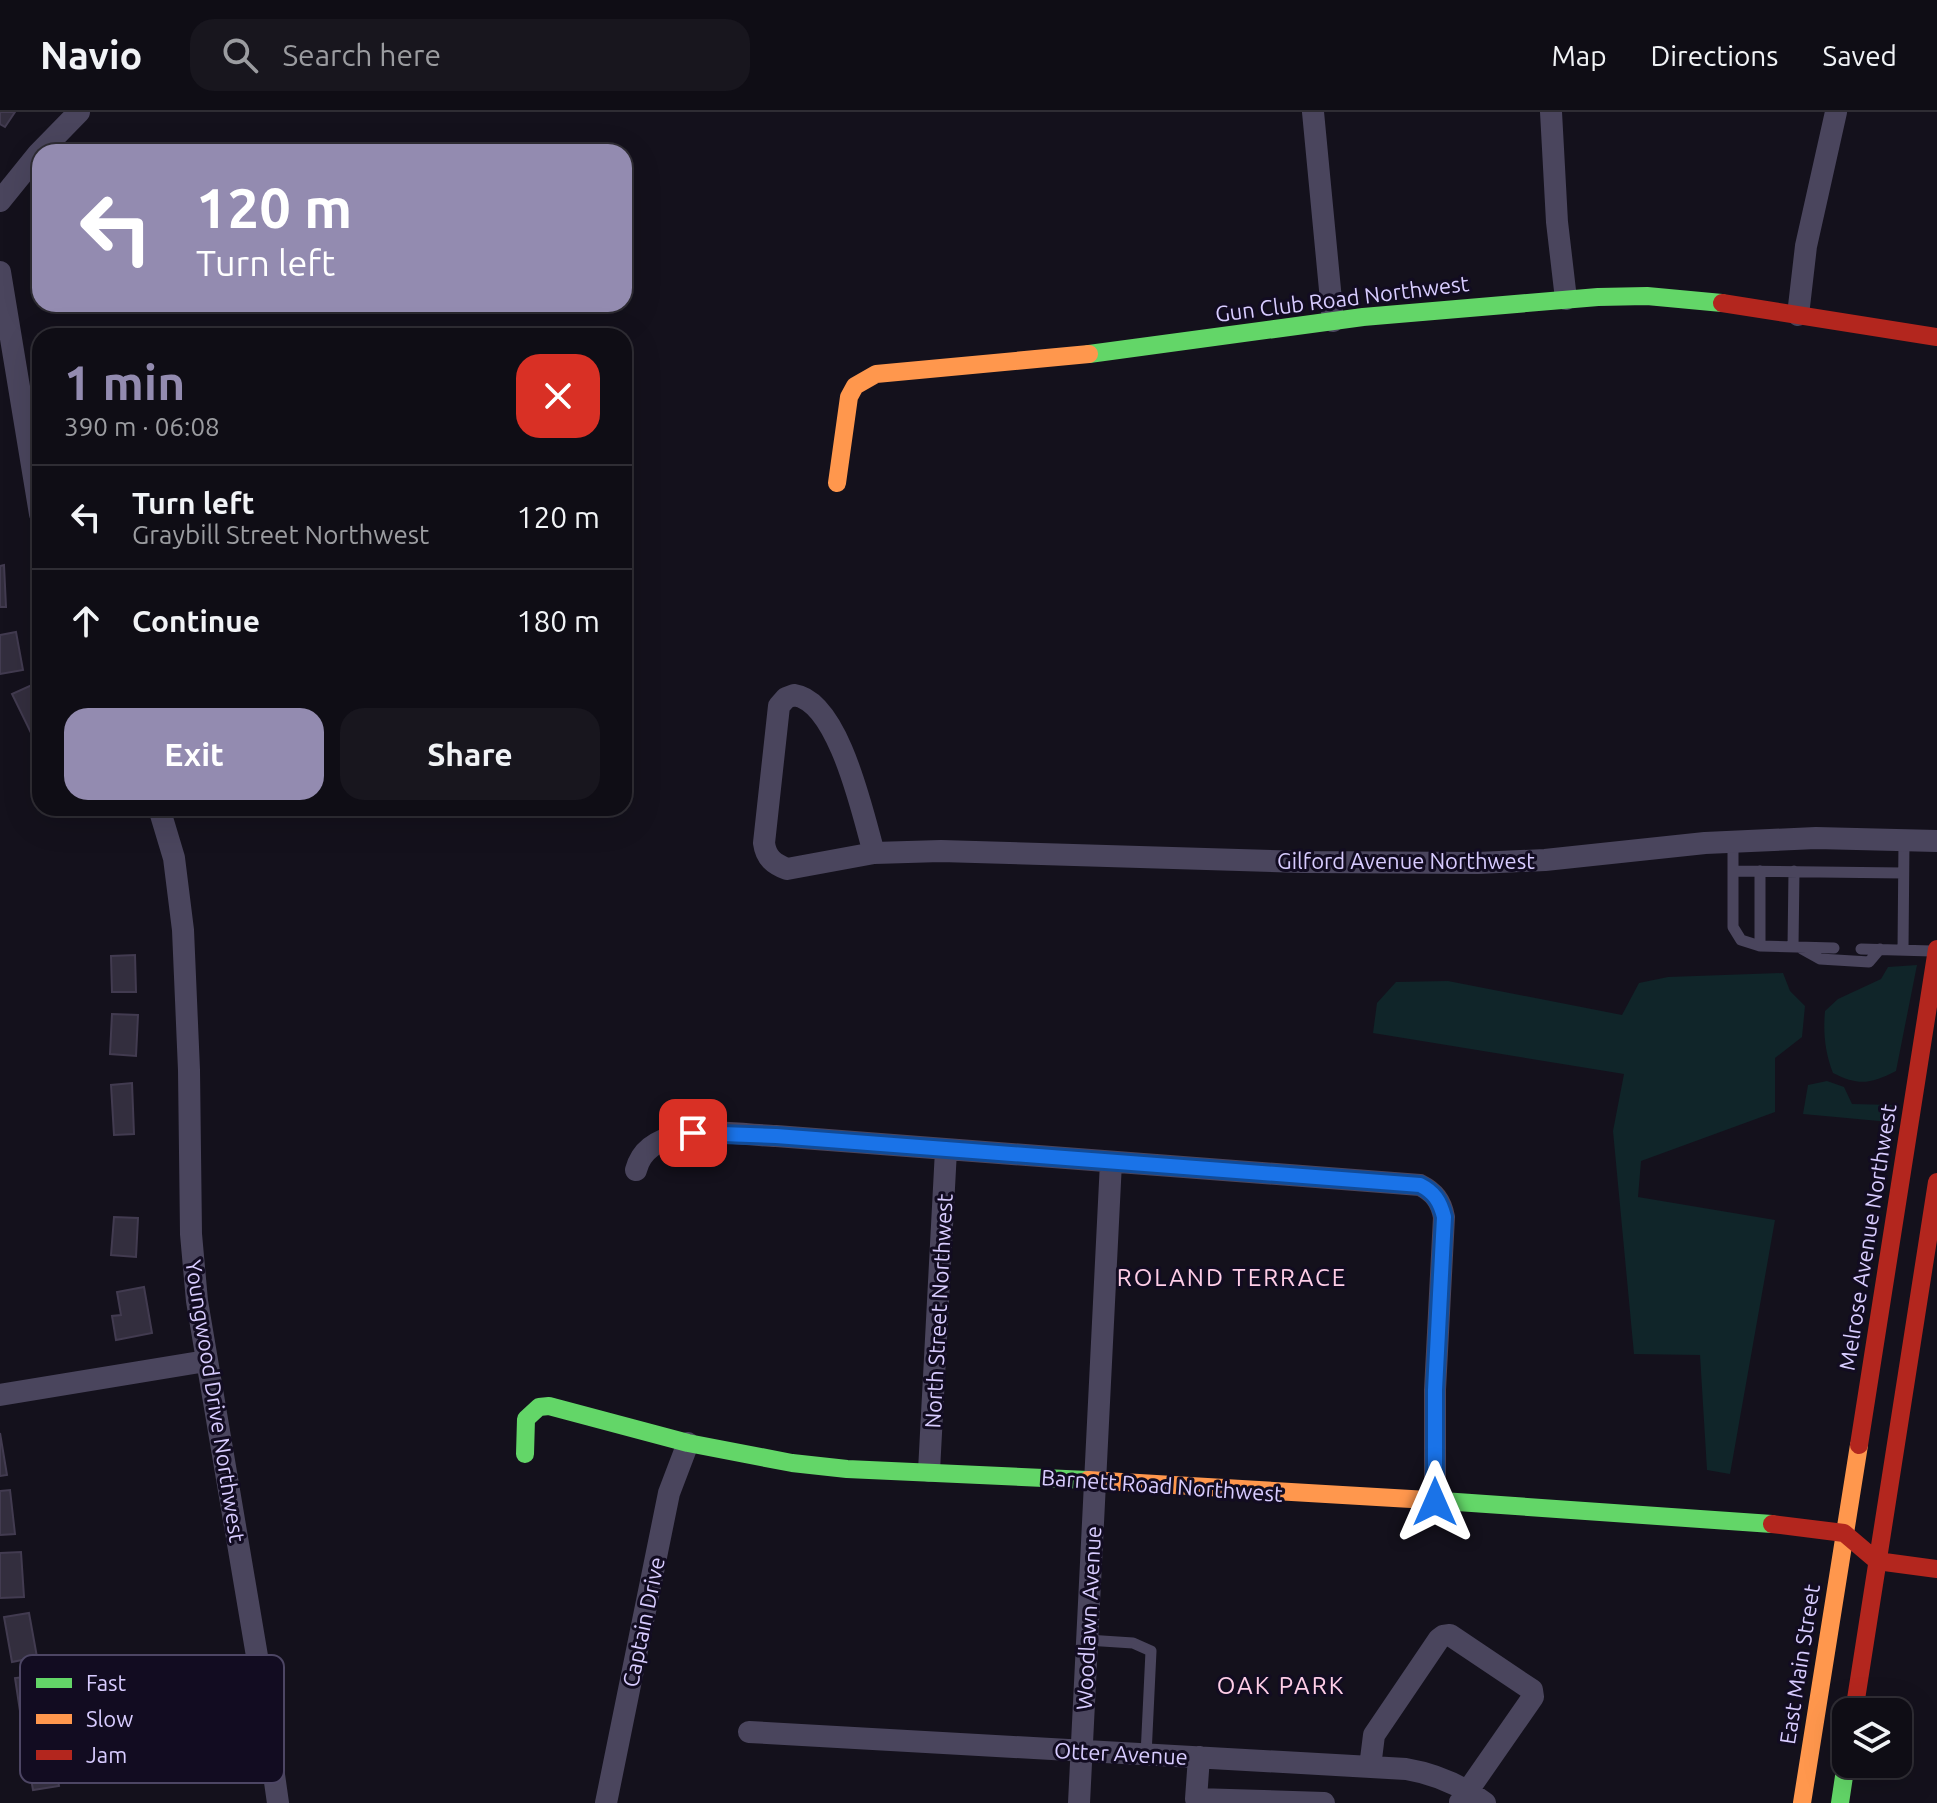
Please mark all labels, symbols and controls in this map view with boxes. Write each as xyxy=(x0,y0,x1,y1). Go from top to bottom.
search box xyxy=(190,19,750,91)
icon: search xyxy=(218,33,262,77)
text: Navio xyxy=(40,34,142,76)
text: Search here xyxy=(282,38,441,72)
text: Map xyxy=(1551,40,1607,71)
text: Directions xyxy=(1651,40,1778,71)
text: Saved xyxy=(1822,40,1897,71)
icon: left xyxy=(64,176,168,280)
text: 120 m xyxy=(196,176,352,239)
text: Turn left xyxy=(196,242,335,283)
street label: Gun Club Road Northwest xyxy=(1214,270,1471,326)
button: close xyxy=(516,354,600,438)
text: 1 min xyxy=(64,355,185,409)
text: 390 m · 06:08 xyxy=(64,412,220,441)
text: Turn left xyxy=(132,486,254,520)
icon: left xyxy=(64,495,108,539)
text: 120 m xyxy=(516,500,600,534)
text: Graybill Street Northwest xyxy=(132,520,429,549)
icon: ahead xyxy=(64,599,108,643)
text: Continue xyxy=(132,604,260,638)
text: 180 m xyxy=(516,604,600,638)
button: Exit xyxy=(64,708,324,800)
button: Share xyxy=(340,708,600,800)
street label: Gilford Avenue Northwest xyxy=(1277,848,1535,873)
pin xyxy=(659,1099,727,1167)
street label: Melrose Avenue Northwest xyxy=(1834,1102,1900,1372)
icon: arrive xyxy=(671,1111,715,1155)
street label: North Street Northwest xyxy=(919,1193,957,1429)
street label: Youngwood Drive Northwest xyxy=(181,1258,251,1544)
district label: ROLAND TERRACE xyxy=(1117,1264,1347,1291)
position arrow xyxy=(1393,1460,1477,1544)
street label: Barnett Road Northwest xyxy=(1040,1464,1284,1506)
street label: Woodlawn Avenue xyxy=(1071,1525,1105,1711)
street label: Captain Drive xyxy=(617,1555,669,1689)
street label: East Main Street xyxy=(1774,1582,1824,1746)
legend xyxy=(20,1655,284,1783)
text: Fast xyxy=(86,1670,127,1695)
district label: OAK PARK xyxy=(1217,1672,1345,1699)
map controls xyxy=(1832,1698,1912,1778)
button: layers xyxy=(1832,1698,1912,1778)
text: Slow xyxy=(86,1706,133,1731)
street label: Otter Avenue xyxy=(1053,1737,1189,1769)
text: Jam xyxy=(86,1742,127,1767)

